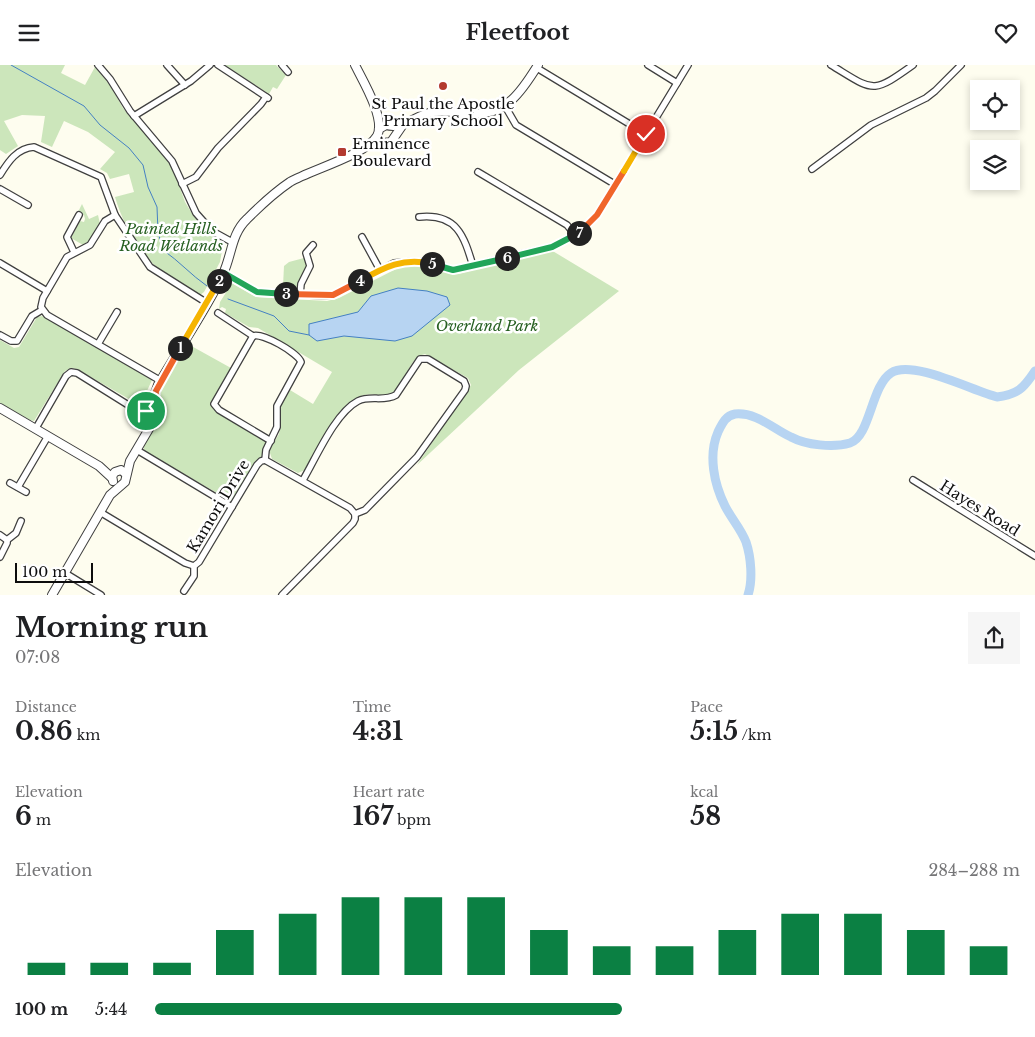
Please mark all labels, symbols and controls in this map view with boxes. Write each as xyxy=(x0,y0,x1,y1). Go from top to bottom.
icon: menu xyxy=(15,19,43,47)
text: Fleetfoot xyxy=(466,19,569,46)
icon: heart xyxy=(992,19,1020,47)
marker: St Paul the Apostle Primary School xyxy=(437,80,449,92)
map controls xyxy=(970,80,1020,190)
button: locate xyxy=(970,80,1020,130)
place label: St Paul the Apostle Primary School xyxy=(371,94,515,130)
pin xyxy=(625,113,667,155)
icon: check xyxy=(632,120,660,148)
place label: Eminence Boulevard xyxy=(352,134,431,170)
button: layers xyxy=(970,140,1020,190)
marker: Eminence Boulevard xyxy=(336,146,348,158)
park label: Painted Hills Road Wetlands xyxy=(118,219,223,255)
pin: 7 xyxy=(566,221,592,245)
text: 7 xyxy=(576,224,583,242)
pin: 6 xyxy=(494,245,520,271)
text: 6 xyxy=(503,249,512,267)
pin: 5 xyxy=(420,251,444,277)
text: 5 xyxy=(428,255,437,273)
pin: 2 xyxy=(206,269,232,293)
pin: 4 xyxy=(348,269,372,293)
text: 2 xyxy=(215,272,224,290)
text: 4 xyxy=(356,272,365,290)
pin: 3 xyxy=(274,281,298,307)
text: 3 xyxy=(282,285,291,303)
park label: Overland Park xyxy=(436,316,538,335)
pin: 1 xyxy=(168,335,192,361)
text: 1 xyxy=(177,339,184,357)
pin xyxy=(125,390,167,432)
icon: arrive xyxy=(132,397,160,425)
street label: Kamori Drive xyxy=(183,456,253,556)
street label: Hayes Road xyxy=(936,476,1024,540)
scale bar xyxy=(15,559,92,583)
text: 100 m xyxy=(22,563,67,581)
text: Morning run xyxy=(15,610,208,645)
button: share xyxy=(968,612,1020,664)
text: 07:08 xyxy=(15,647,60,667)
text: Distance xyxy=(15,698,77,716)
text: Time xyxy=(353,698,391,716)
text: Pace xyxy=(690,698,723,716)
text: 0.86 xyxy=(15,716,73,747)
text: 4:31 xyxy=(353,716,403,747)
text: 5:15 xyxy=(690,716,738,747)
text: km xyxy=(73,726,100,744)
text: /km xyxy=(738,726,772,744)
text: Elevation xyxy=(15,783,83,801)
text: Heart rate xyxy=(353,783,425,801)
text: kcal xyxy=(690,783,718,801)
text: 6 xyxy=(15,801,32,832)
text: 167 xyxy=(353,801,393,832)
text: 58 xyxy=(690,801,721,832)
text: m xyxy=(32,811,51,829)
text: bpm xyxy=(393,811,431,829)
text: Elevation xyxy=(15,860,92,880)
text: 284–288 m xyxy=(928,860,1020,880)
text: 100 m xyxy=(15,999,68,1019)
text: 5:44 xyxy=(95,999,127,1019)

